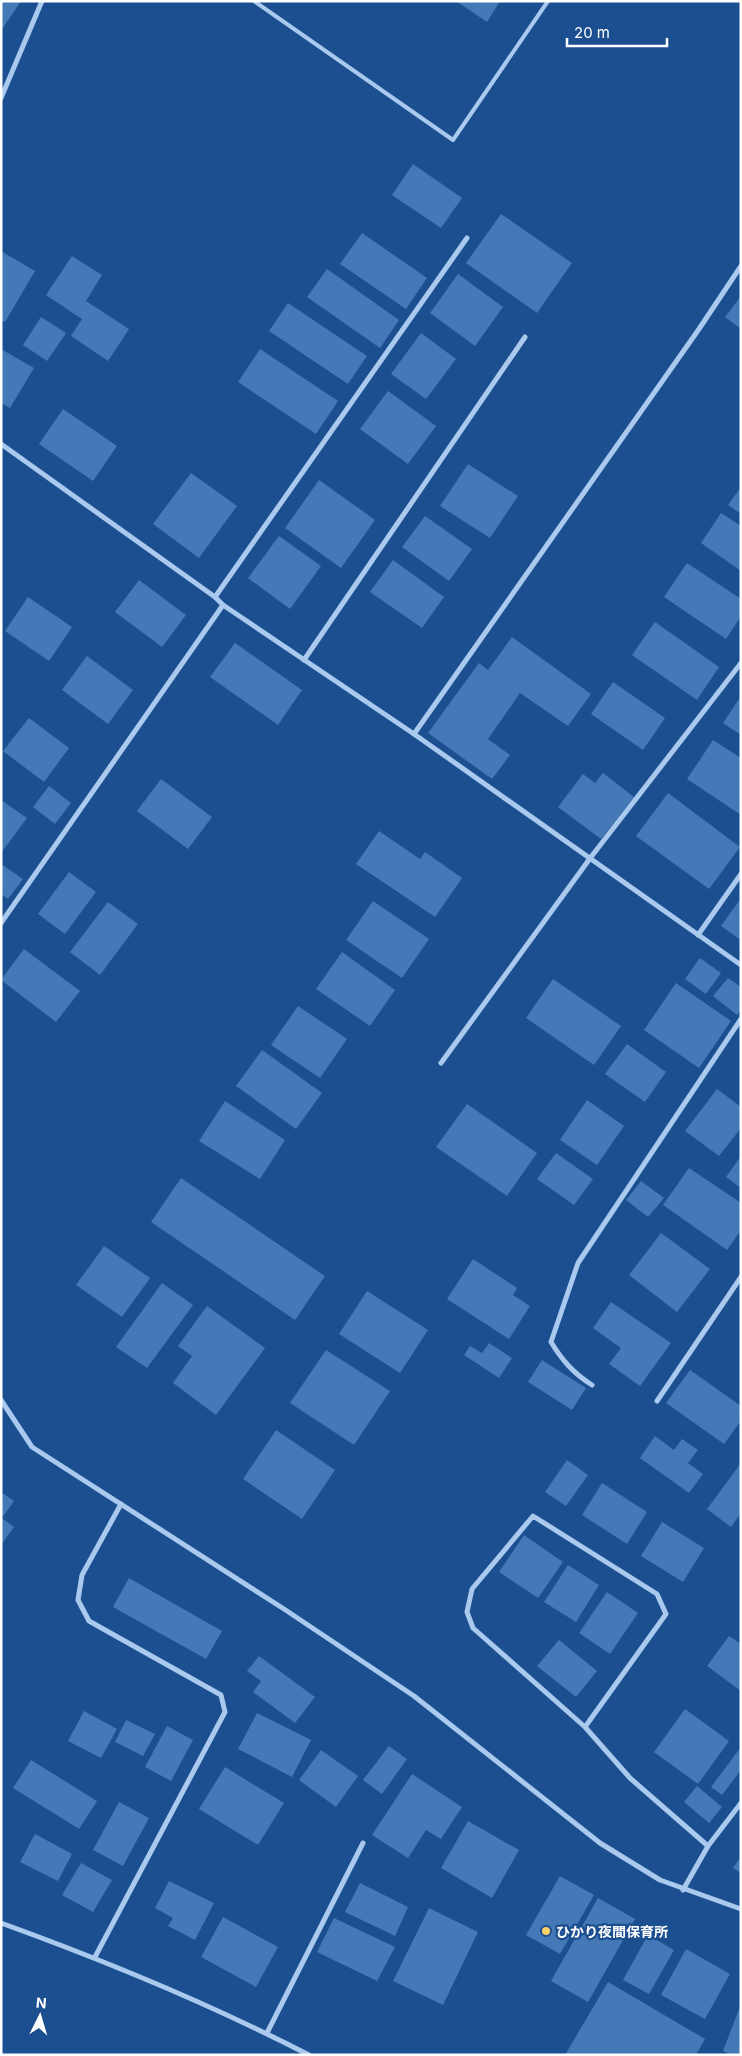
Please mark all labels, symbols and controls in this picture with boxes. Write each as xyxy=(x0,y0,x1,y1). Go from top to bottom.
scale bar xyxy=(567,15,667,47)
text: 20 m xyxy=(574,23,610,42)
place label: ひかり夜間保育所 xyxy=(556,1923,668,1940)
marker: ひかり夜間保育所 xyxy=(540,1925,552,1937)
north arrow xyxy=(15,1991,65,2041)
text: N xyxy=(35,1994,47,2011)

